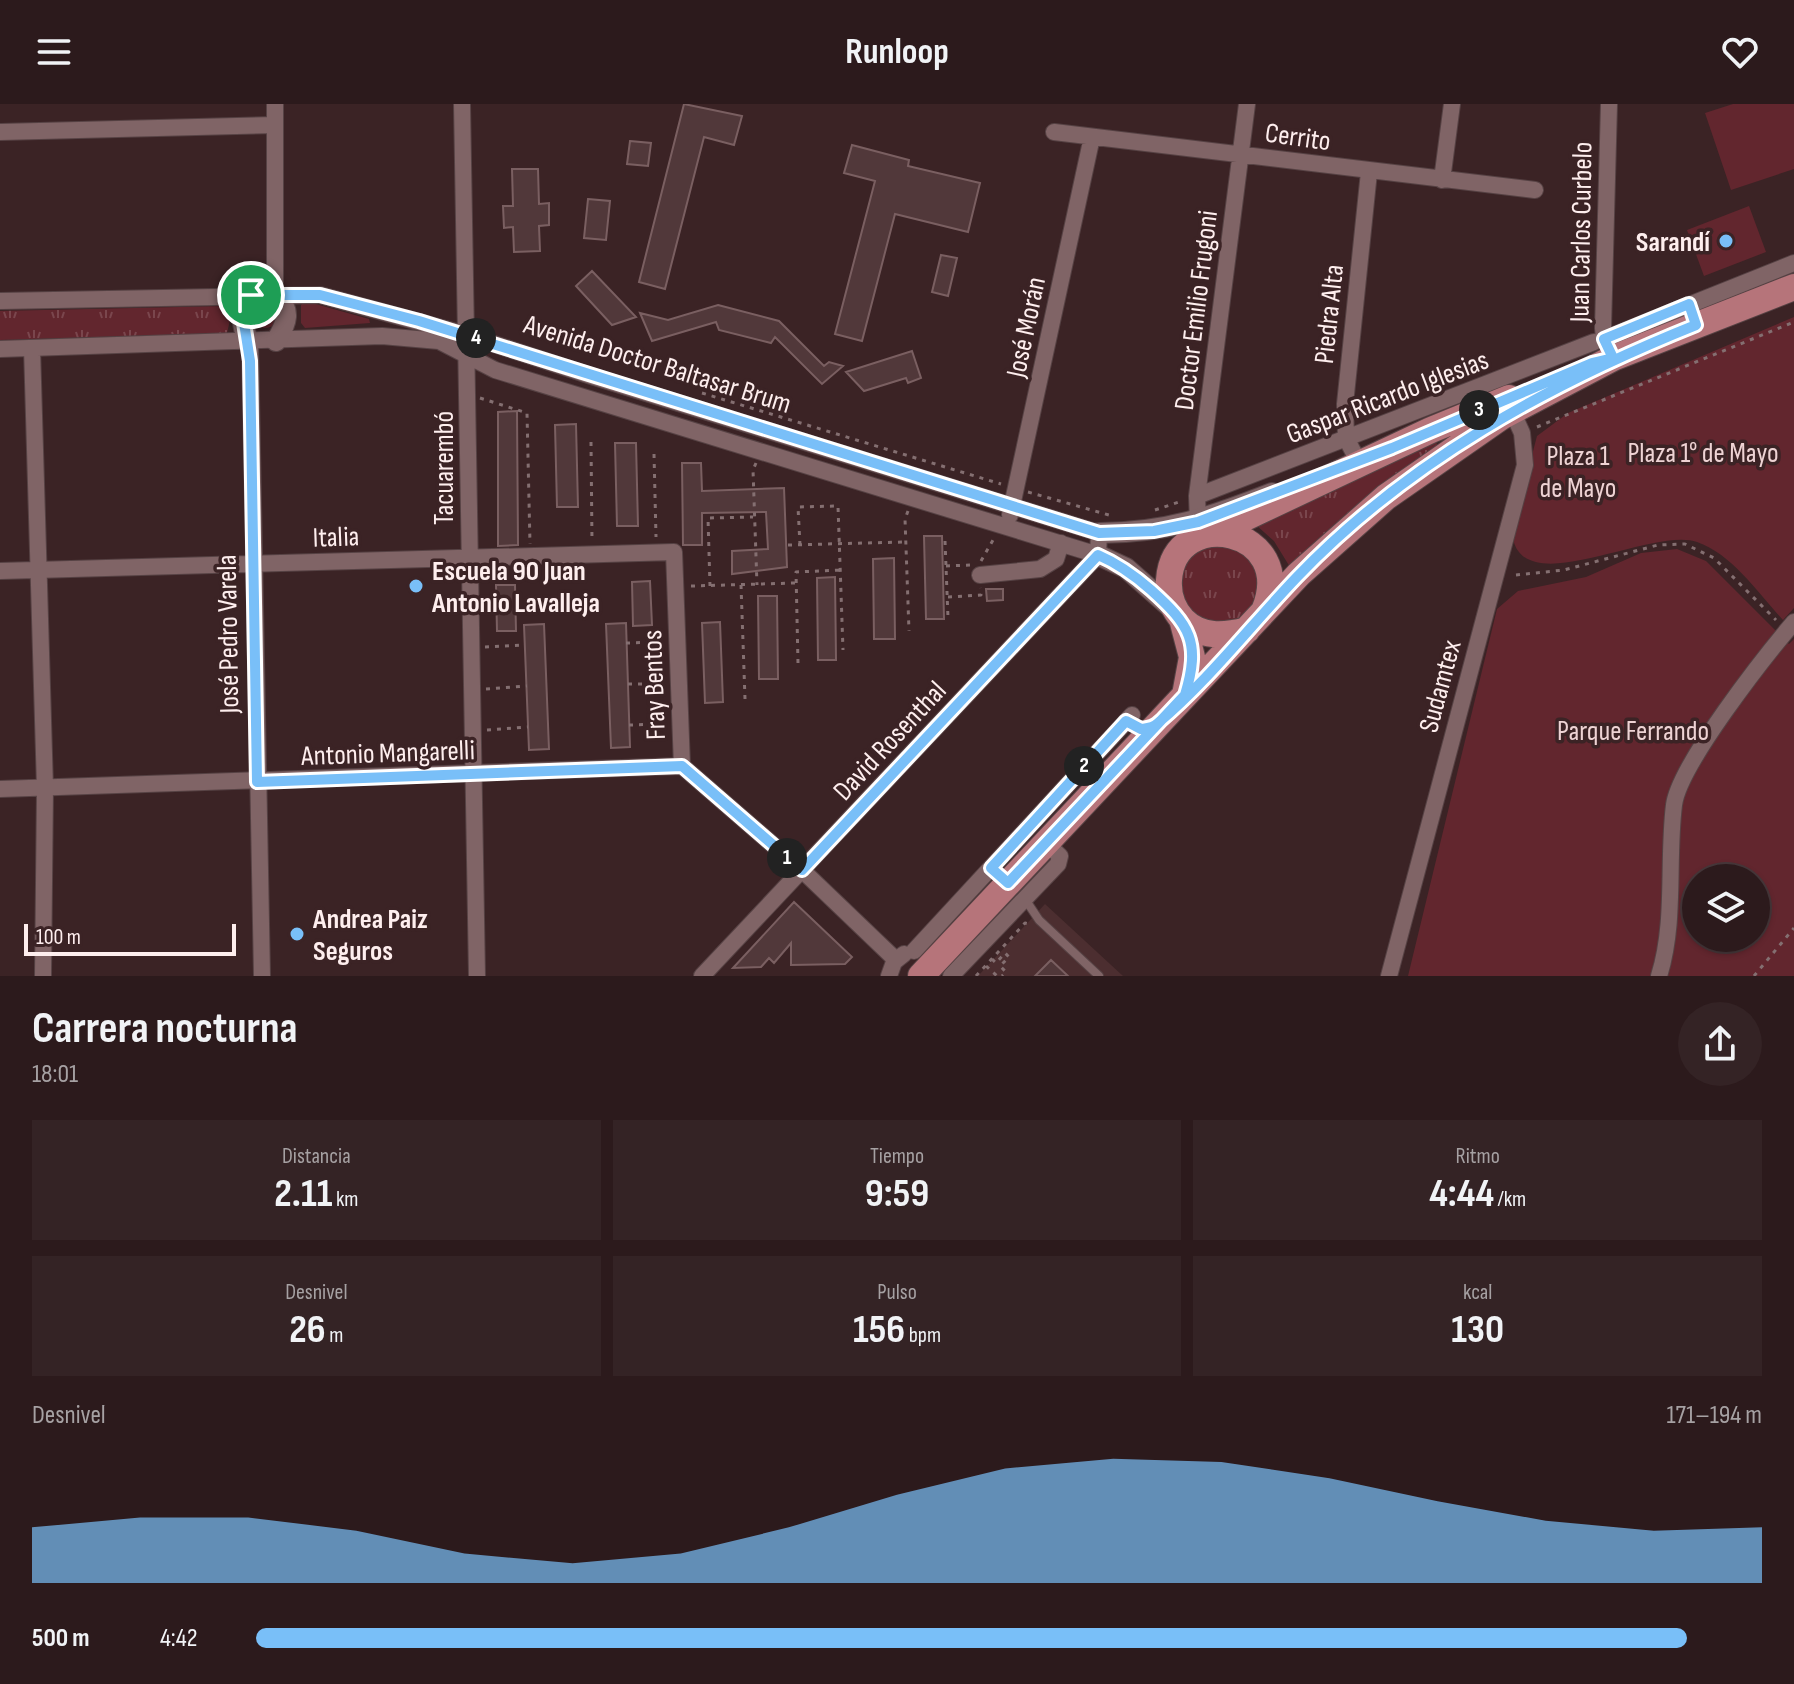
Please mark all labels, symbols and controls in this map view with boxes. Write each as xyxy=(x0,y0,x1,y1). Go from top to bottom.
icon: menu xyxy=(32,30,76,74)
icon: heart xyxy=(1718,30,1762,74)
text: Runloop xyxy=(845,31,949,74)
street label: Cerrito xyxy=(1263,117,1333,158)
street label: Juan Carlos Curbelo xyxy=(1563,141,1600,324)
street label: Doctor Emilio Frugoni xyxy=(1168,208,1225,412)
place label: Sarandí xyxy=(1636,226,1710,259)
marker: Sarandí xyxy=(1717,232,1735,250)
pin xyxy=(217,261,285,329)
street label: Piedra Alta xyxy=(1308,263,1351,365)
icon: arrive xyxy=(229,273,273,317)
street label: José Morán xyxy=(1000,274,1053,381)
street label: Avenida Doctor Baltasar Brum xyxy=(519,308,795,421)
pin: 4 xyxy=(456,318,496,358)
text: 4 xyxy=(471,324,481,351)
street label: Gaspar Ricardo Iglesias xyxy=(1282,344,1493,451)
pin: 3 xyxy=(1459,390,1499,430)
text: 3 xyxy=(1474,396,1484,423)
street label: Tacuarembó xyxy=(428,411,461,525)
park label: Plaza 1° de Mayo xyxy=(1627,437,1779,470)
park label: Plaza 1 de Mayo xyxy=(1540,440,1616,505)
street label: Italia xyxy=(312,520,360,555)
street label: José Pedro Varela xyxy=(211,554,246,715)
place label: Escuela 90 Juan Antonio Lavalleja xyxy=(431,555,600,620)
marker: Escuela 90 Juan Antonio Lavalleja xyxy=(407,577,425,595)
street label: Fray Bentos xyxy=(636,629,673,740)
street label: Sudamtex xyxy=(1412,636,1469,736)
street label: David Rosenthal xyxy=(827,675,954,807)
park label: Parque Ferrando xyxy=(1557,715,1709,748)
street label: Antonio Mangarelli xyxy=(300,734,476,773)
pin: 2 xyxy=(1064,746,1104,786)
text: 2 xyxy=(1079,752,1089,779)
pin: 1 xyxy=(767,838,807,878)
text: 1 xyxy=(783,844,791,871)
map controls xyxy=(1682,864,1770,952)
button: layers xyxy=(1682,864,1770,952)
place label: Andrea Paiz Seguros xyxy=(312,903,428,968)
scale bar xyxy=(24,920,236,956)
text: 100 m xyxy=(36,924,81,951)
marker: Andrea Paiz Seguros xyxy=(288,925,306,943)
text: Carrera nocturna xyxy=(32,1002,298,1055)
button: share xyxy=(1678,1002,1762,1086)
text: 18:01 xyxy=(32,1059,78,1090)
text: Distancia xyxy=(282,1143,351,1170)
text: Tiempo xyxy=(870,1143,924,1170)
text: Ritmo xyxy=(1456,1143,1500,1170)
text: 2.11 xyxy=(274,1170,332,1218)
text: 9:59 xyxy=(865,1170,929,1218)
text: 4:44 xyxy=(1429,1170,1494,1218)
text: km xyxy=(332,1186,358,1213)
text: /km xyxy=(1494,1186,1526,1213)
text: Desnivel xyxy=(285,1279,348,1306)
text: Pulso xyxy=(877,1279,917,1306)
text: kcal xyxy=(1463,1279,1492,1306)
text: 26 xyxy=(289,1306,326,1354)
text: 156 xyxy=(853,1306,905,1354)
text: 130 xyxy=(1451,1306,1504,1354)
text: m xyxy=(326,1322,343,1349)
text: bpm xyxy=(905,1322,941,1349)
text: Desnivel xyxy=(32,1400,106,1431)
text: 171–194 m xyxy=(1667,1400,1762,1431)
text: 500 m xyxy=(32,1623,89,1654)
text: 4:42 xyxy=(160,1623,198,1654)

